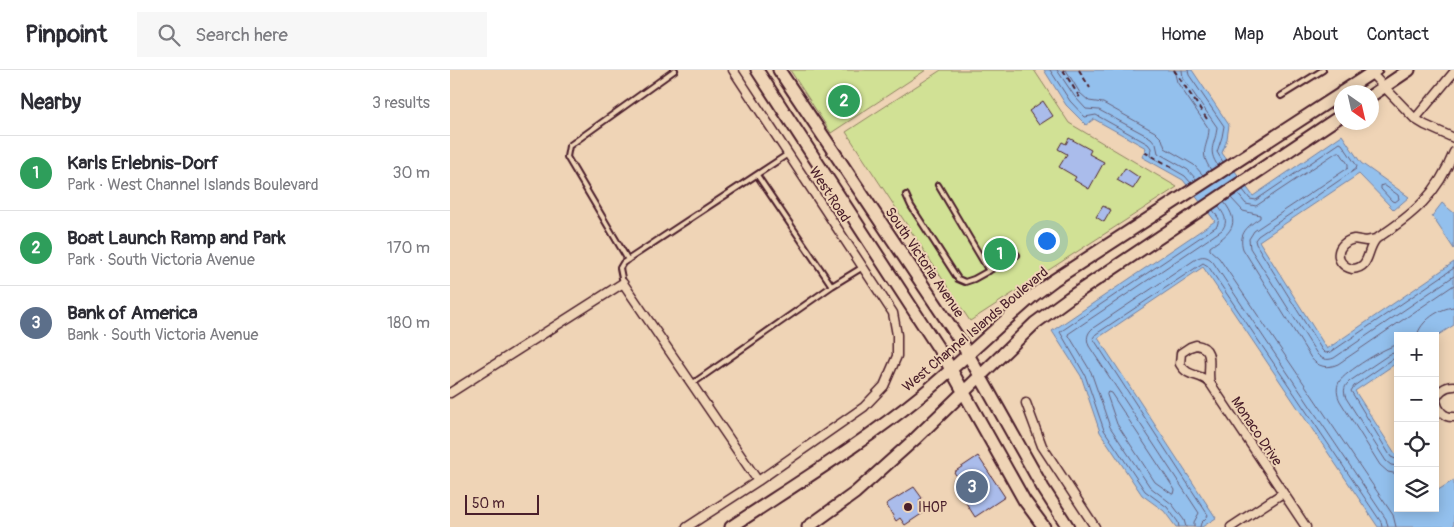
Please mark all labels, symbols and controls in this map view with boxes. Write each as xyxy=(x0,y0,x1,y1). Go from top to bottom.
search box xyxy=(137,12,487,57)
text: Pinpoint xyxy=(25,20,107,49)
icon: search xyxy=(155,21,183,49)
text: Search here xyxy=(195,23,288,47)
text: Home xyxy=(1161,23,1206,46)
text: Map xyxy=(1234,23,1264,46)
text: About xyxy=(1292,23,1338,46)
text: Contact xyxy=(1366,23,1429,46)
pin: 2 xyxy=(828,82,860,120)
north arrow xyxy=(1334,85,1379,130)
text: Nearby xyxy=(20,89,81,116)
text: 3 results xyxy=(372,93,430,113)
text: Karls Erlebnis-Dorf xyxy=(67,151,218,175)
text: 1 xyxy=(33,163,39,183)
text: 30 m xyxy=(392,163,430,183)
street label: West Road xyxy=(805,163,854,225)
text: Park · West Channel Islands Boulevard xyxy=(67,175,319,195)
street label: South Victoria Avenue xyxy=(881,204,968,321)
text: Boat Launch Ramp and Park xyxy=(67,226,286,250)
your location xyxy=(1034,228,1060,254)
pin: 1 xyxy=(984,235,1016,273)
text: 2 xyxy=(32,238,40,258)
text: 170 m xyxy=(387,238,430,258)
text: Park · South Victoria Avenue xyxy=(67,250,255,270)
street label: West Channel Islands Boulevard xyxy=(899,263,1052,395)
text: Bank of America xyxy=(67,301,198,325)
text: 3 xyxy=(32,313,40,333)
text: 180 m xyxy=(387,313,430,333)
text: Bank · South Victoria Avenue xyxy=(67,325,259,345)
map controls xyxy=(1394,332,1439,512)
button: + xyxy=(1394,332,1439,377)
button: − xyxy=(1394,377,1439,422)
street label: Monaco Drive xyxy=(1227,394,1286,469)
button: locate xyxy=(1394,422,1439,467)
button: layers xyxy=(1394,467,1439,512)
pin: 3 xyxy=(956,468,988,506)
scale bar xyxy=(465,492,539,515)
text: 50 m xyxy=(472,495,505,512)
place label: IHOP xyxy=(918,499,948,516)
marker: IHOP xyxy=(902,501,914,513)

